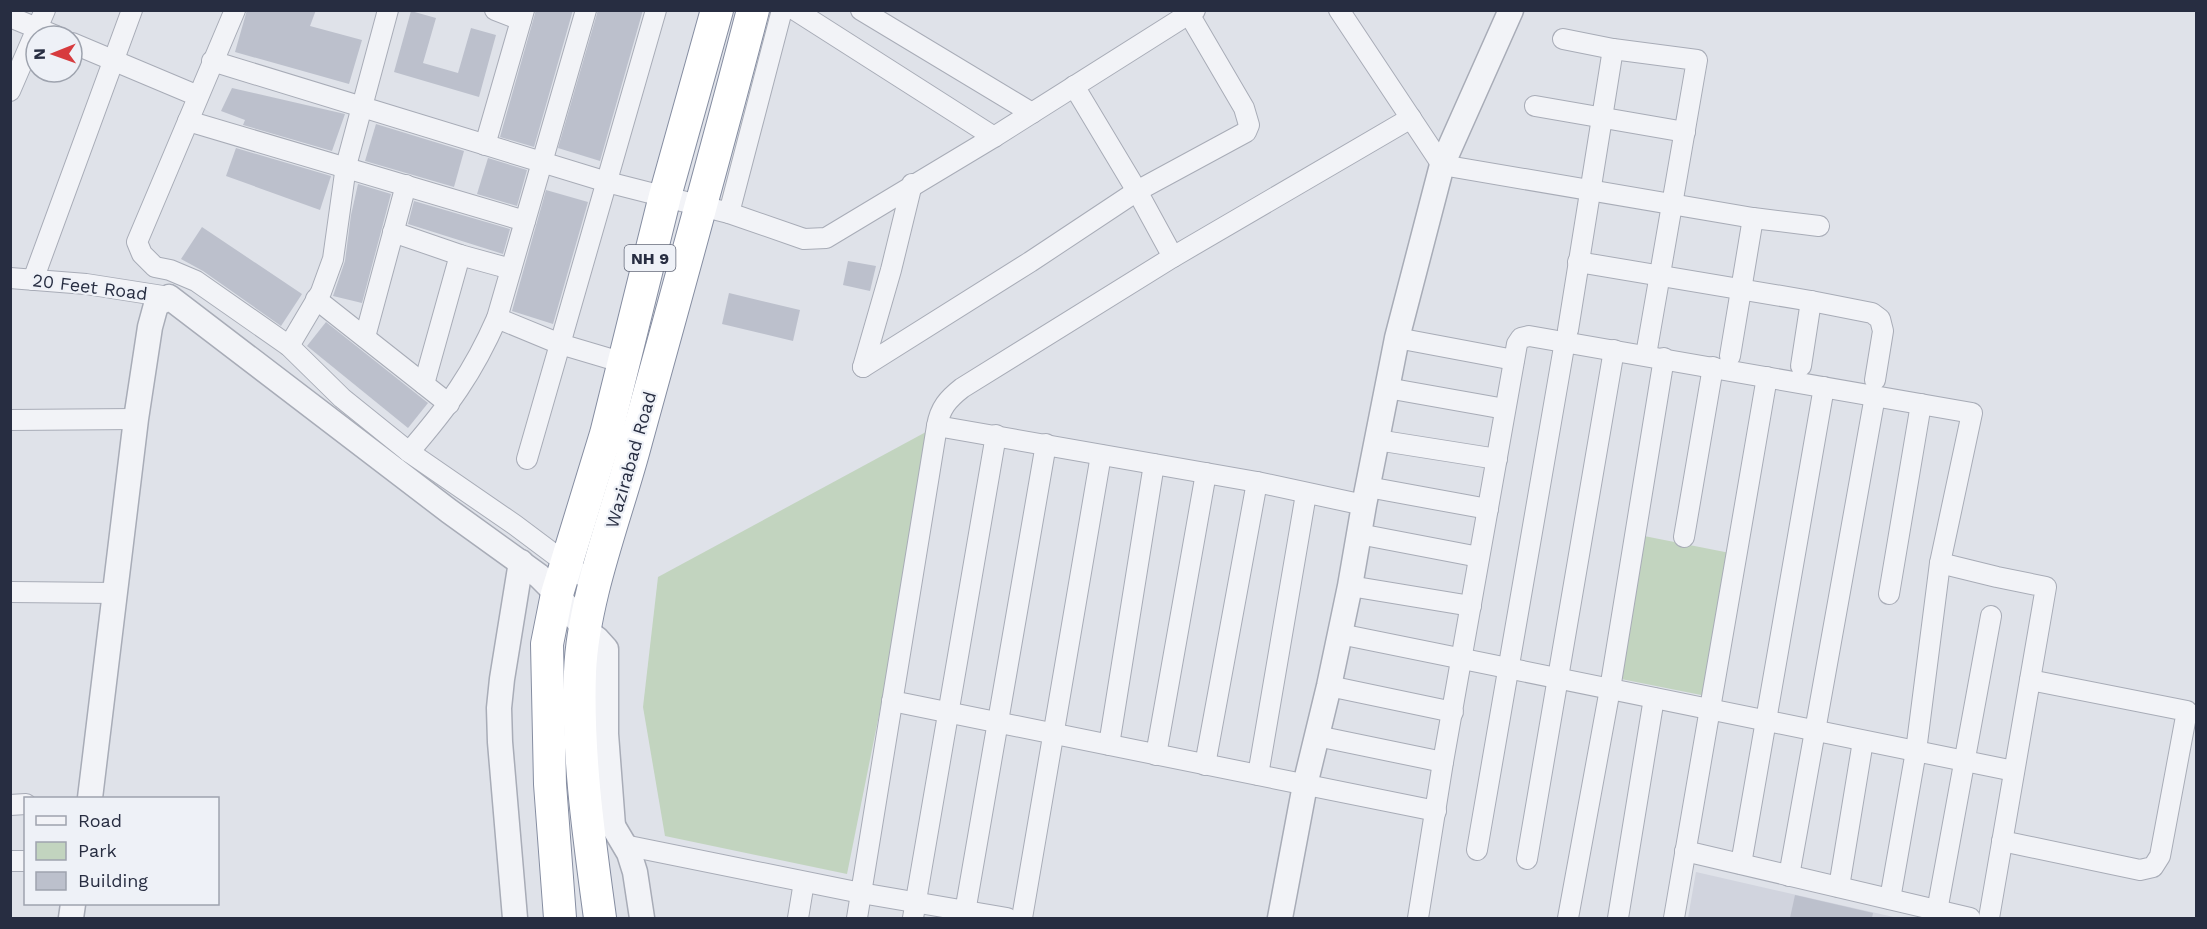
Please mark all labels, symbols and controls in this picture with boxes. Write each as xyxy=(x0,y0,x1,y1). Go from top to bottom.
north arrow xyxy=(24,24,84,84)
text: N xyxy=(30,48,49,60)
road number: NH 9 xyxy=(624,245,676,271)
street label: 20 Feet Road xyxy=(31,269,149,304)
street label: Wazirabad Road xyxy=(601,389,660,531)
legend xyxy=(24,797,219,905)
text: Road xyxy=(78,810,122,831)
text: Park xyxy=(78,840,117,861)
text: Building xyxy=(78,870,148,891)

